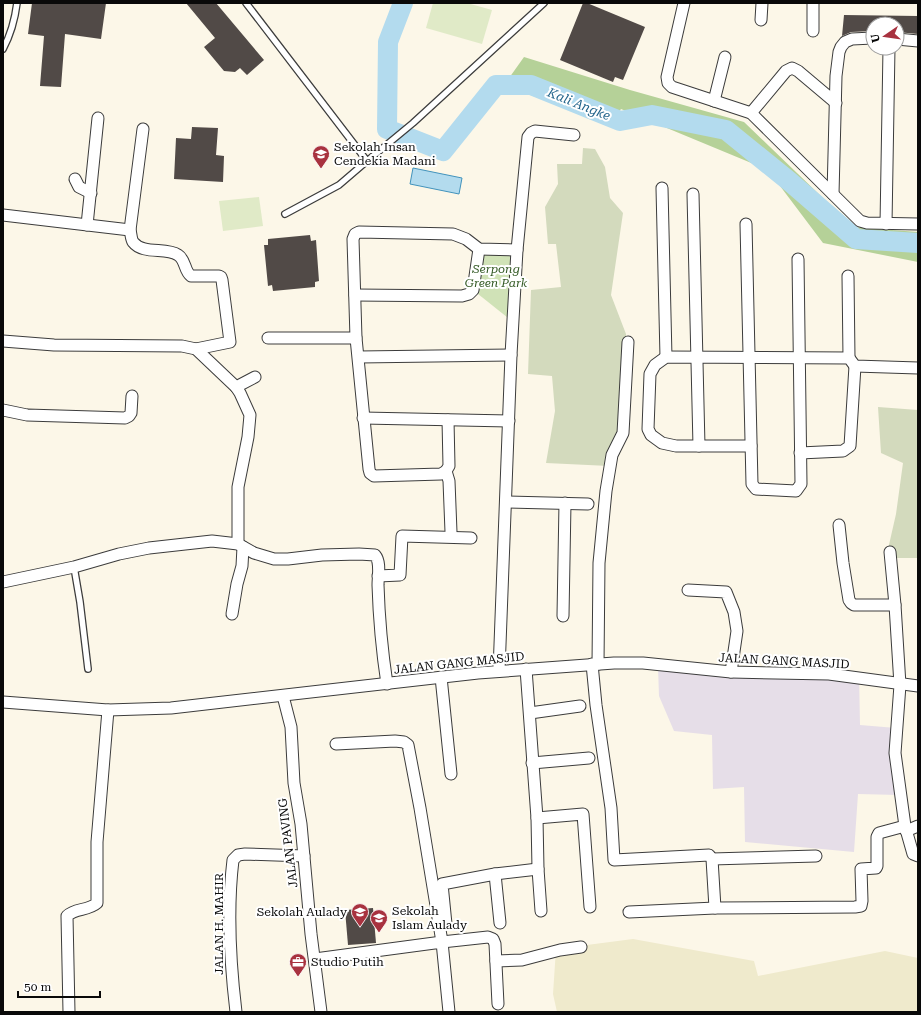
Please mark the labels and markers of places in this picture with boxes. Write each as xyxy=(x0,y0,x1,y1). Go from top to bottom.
place label: Sekolah Insan Cendekia Madani xyxy=(334,140,436,168)
school or university icon: Sekolah Insan Cendekia Madani xyxy=(311,144,331,169)
school or university icon: Sekolah Aulady xyxy=(350,902,370,927)
place label: Sekolah Islam Aulady xyxy=(392,904,468,932)
place label: Sekolah Aulady xyxy=(257,905,348,919)
school or university icon: Sekolah Islam Aulady xyxy=(369,908,389,933)
office icon: Studio Putih xyxy=(288,952,308,977)
place label: Studio Putih xyxy=(311,955,384,969)

